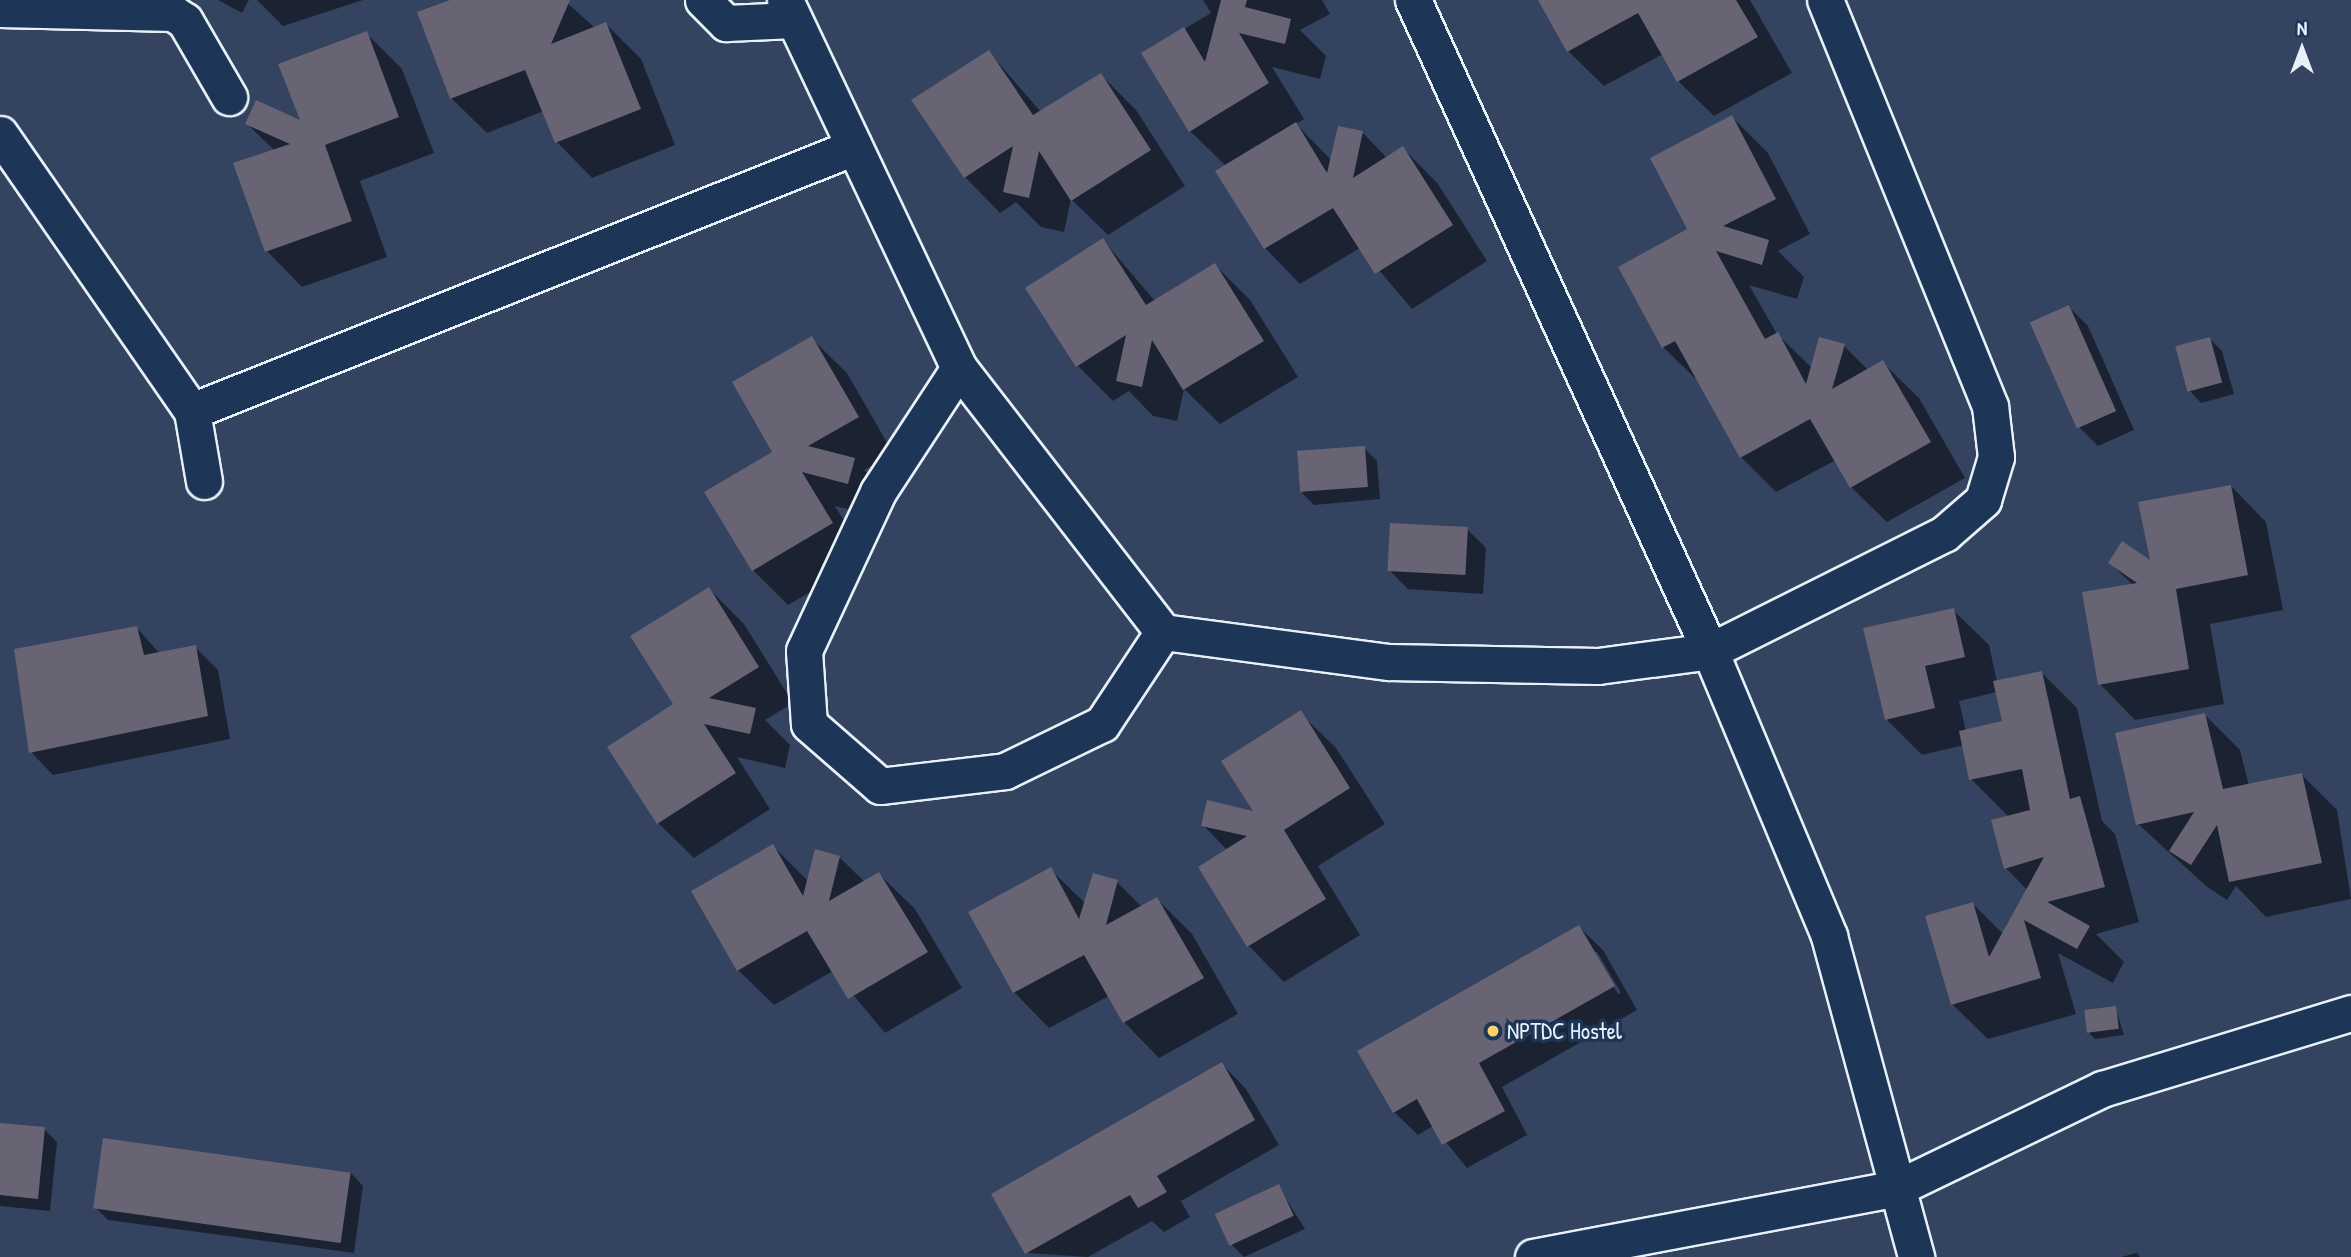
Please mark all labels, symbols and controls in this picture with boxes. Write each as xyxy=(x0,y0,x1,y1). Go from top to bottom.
north arrow xyxy=(2267,14,2337,84)
text: N xyxy=(2297,15,2307,41)
place label: NPTDC Hostel xyxy=(1507,1017,1622,1045)
marker: NPTDC Hostel xyxy=(1485,1023,1501,1039)

